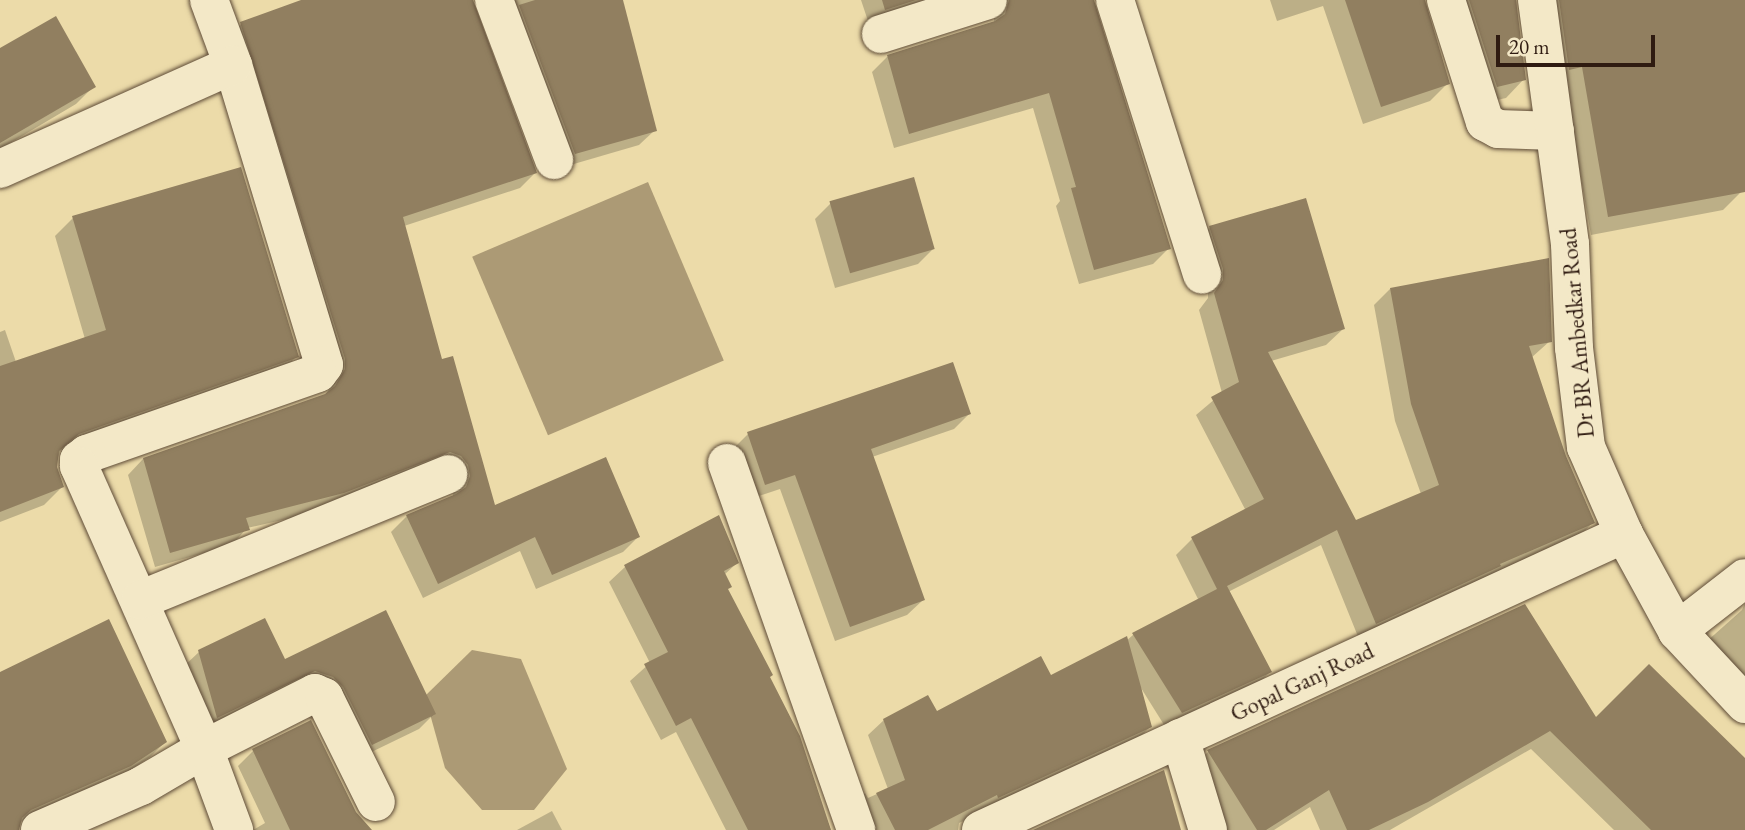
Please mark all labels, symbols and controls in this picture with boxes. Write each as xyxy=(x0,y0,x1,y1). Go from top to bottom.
scale bar xyxy=(1500,21,1659,65)
text: 20 m xyxy=(1509,33,1550,60)
street label: Dr BR Ambedkar Road xyxy=(1554,227,1600,439)
street label: Gopal Ganj Road xyxy=(1226,637,1378,727)

